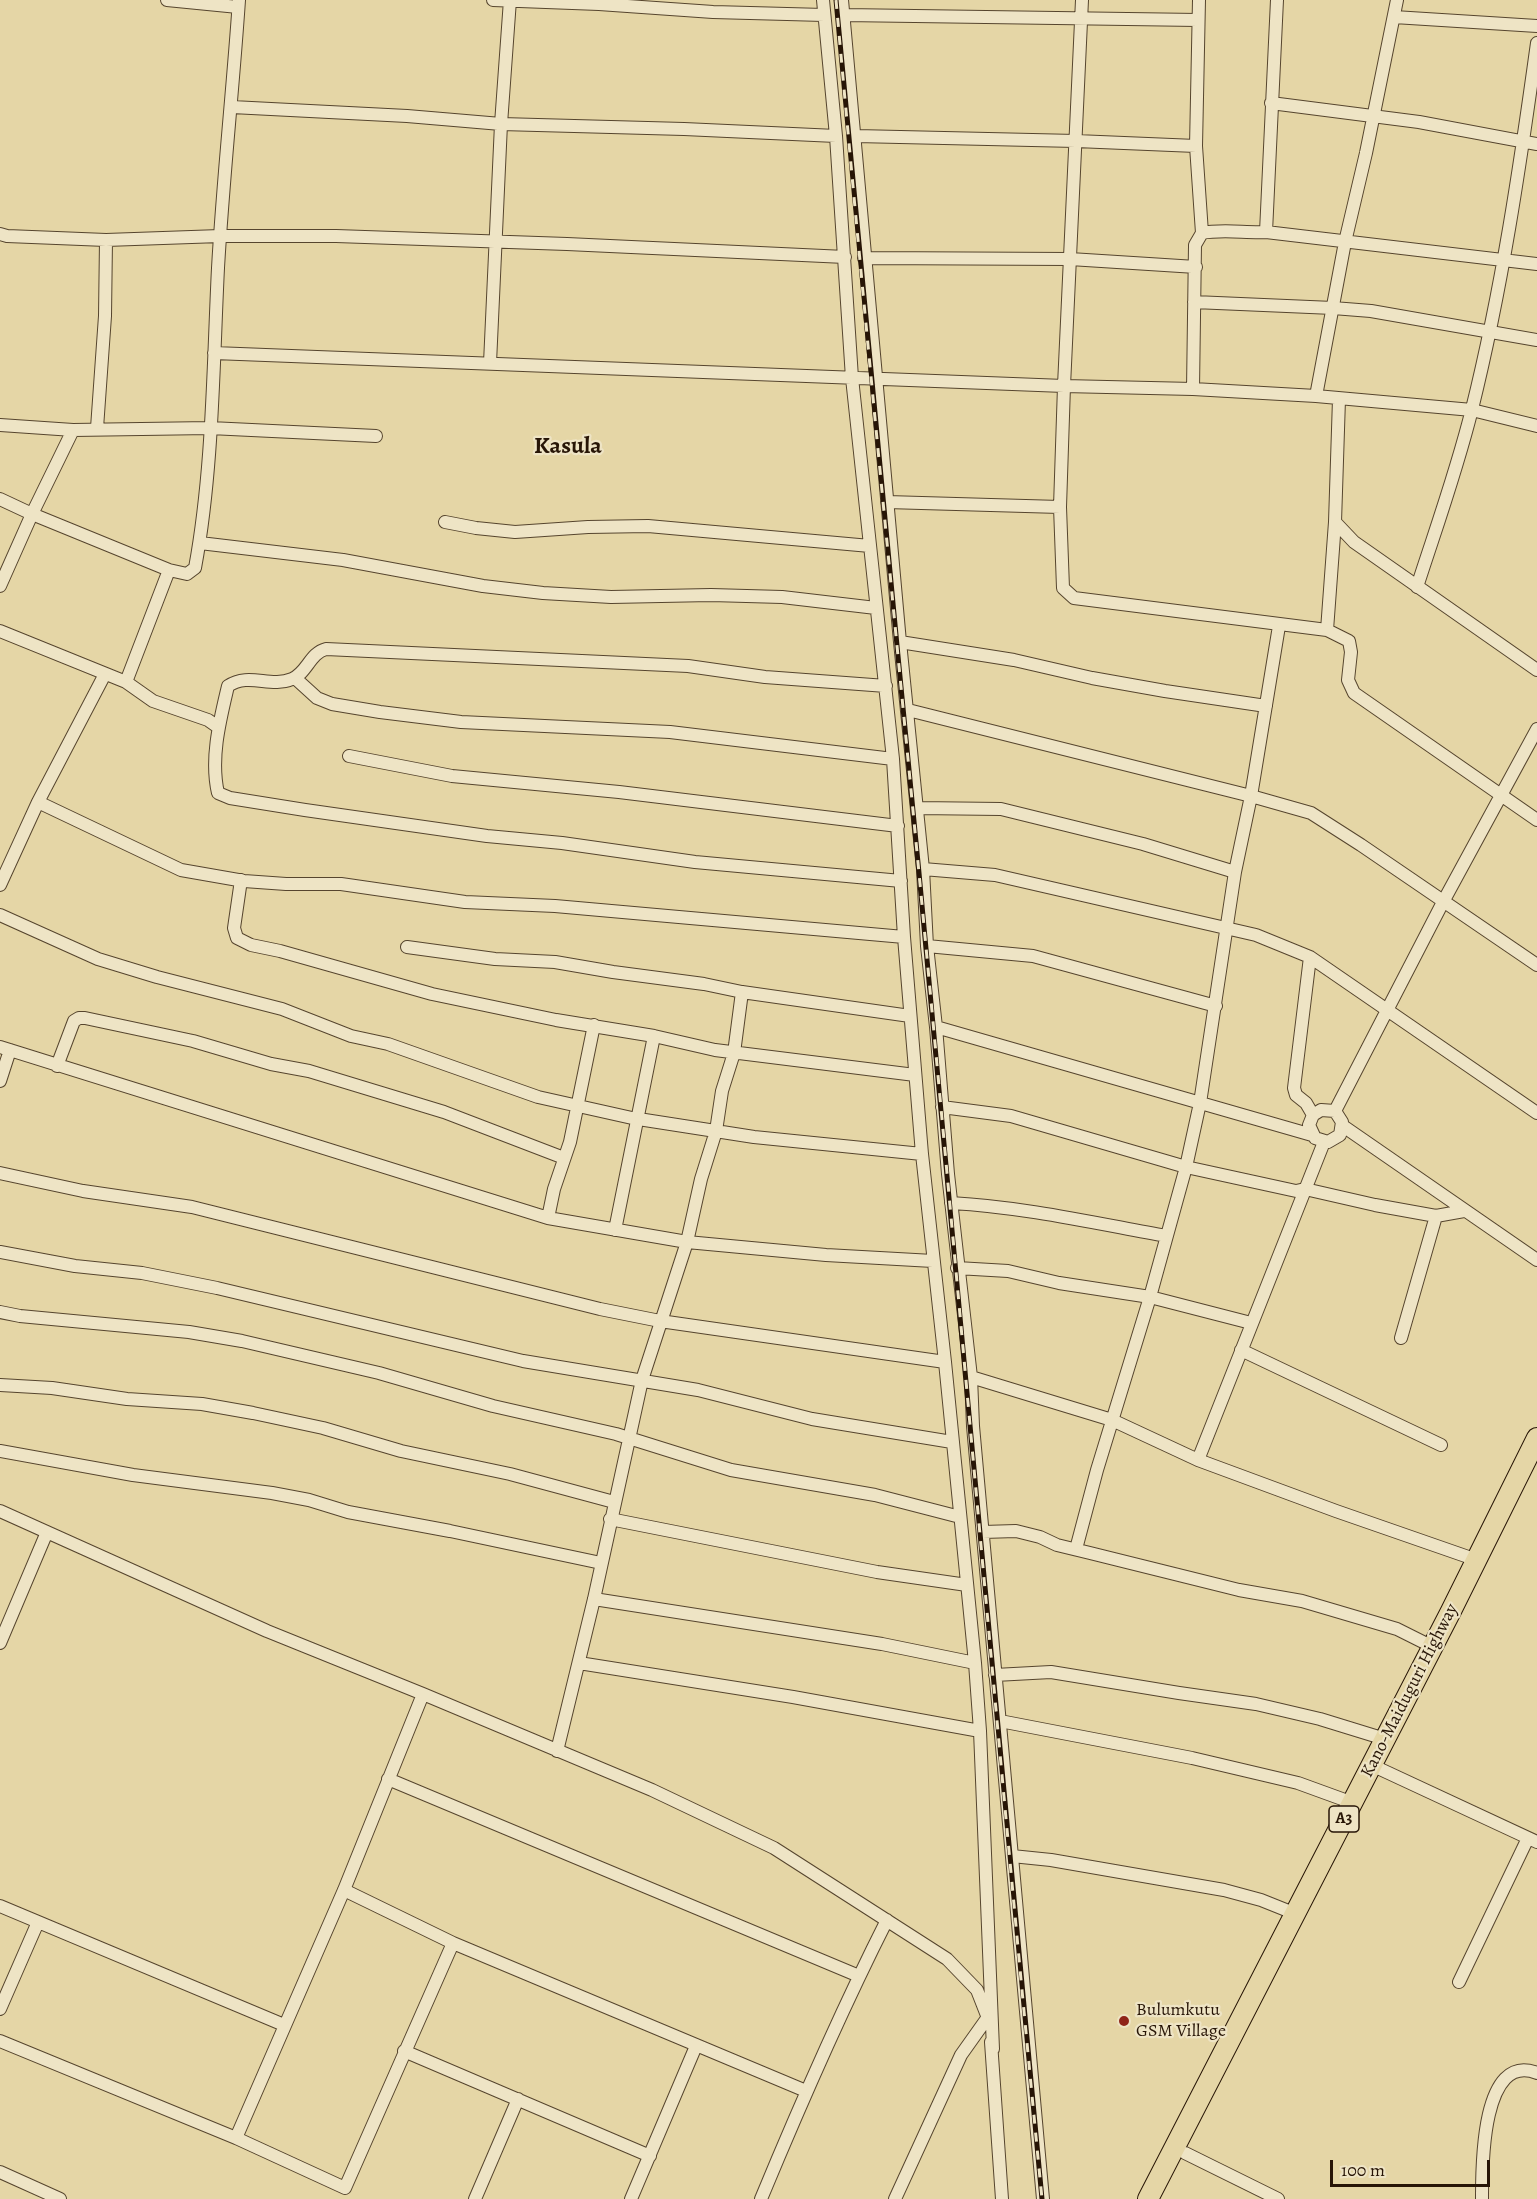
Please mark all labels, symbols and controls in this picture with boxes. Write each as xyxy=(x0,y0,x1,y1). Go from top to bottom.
district label: Kasula xyxy=(534,433,602,461)
street label: Kano-Maiduguri Highway xyxy=(1357,1601,1463,1781)
road number: A3 xyxy=(1329,1806,1359,1832)
place label: Bulumkutu GSM Village xyxy=(1136,2000,1226,2042)
marker: Bulumkutu GSM Village xyxy=(1117,2014,1131,2028)
scale bar xyxy=(1333,2148,1494,2186)
text: 100 m xyxy=(1341,2158,1385,2182)

